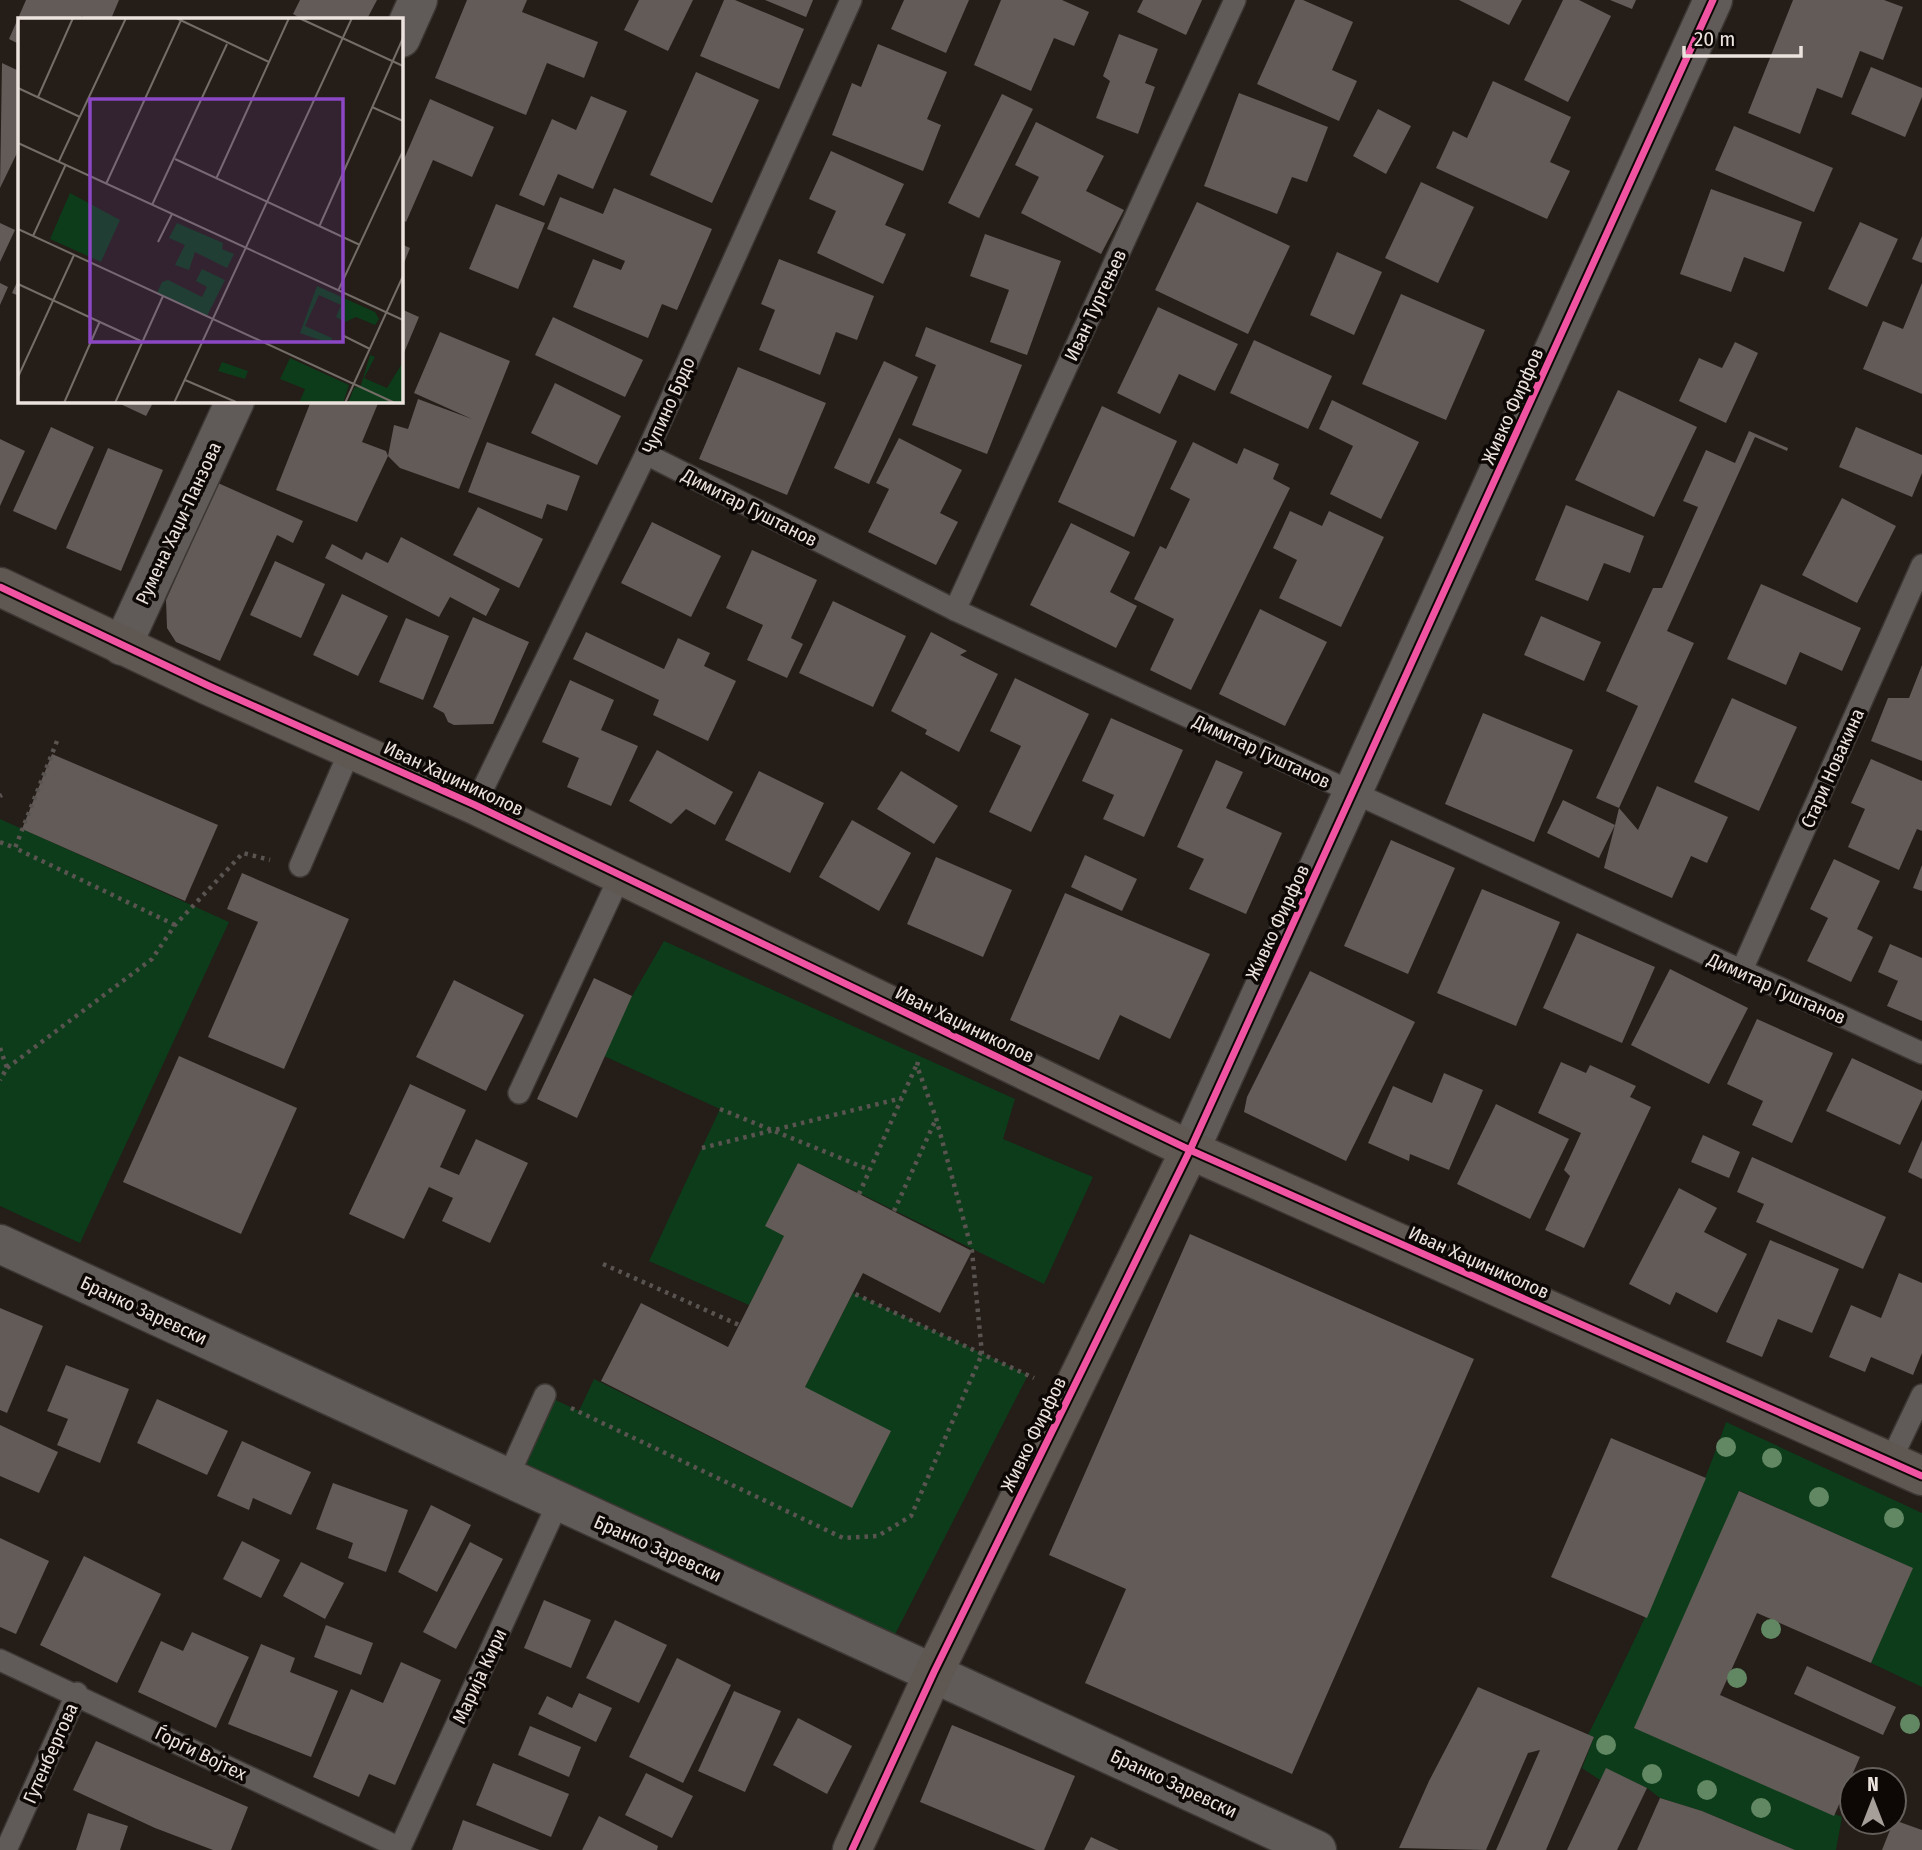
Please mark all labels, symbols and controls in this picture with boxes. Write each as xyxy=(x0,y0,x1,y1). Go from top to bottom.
scale bar xyxy=(1684,14,1801,58)
inset map xyxy=(18,18,402,402)
text: 20 m xyxy=(1694,26,1735,52)
street label: Иван Тургењев xyxy=(1060,246,1131,365)
street label: Живко Фирфов xyxy=(1477,344,1548,468)
street label: Чупино Брдо xyxy=(637,353,700,457)
street label: Румена Хаџи-Панзова xyxy=(131,438,226,608)
street label: Димитар Гуштанов xyxy=(677,463,821,551)
street label: Стари Новакина xyxy=(1796,705,1869,832)
street label: Димитар Гуштанов xyxy=(1189,709,1334,793)
street label: Иван Хаџиниколов xyxy=(380,736,527,821)
street label: Живко Фирфов xyxy=(1241,861,1314,984)
street label: Димитар Гуштанов xyxy=(1703,947,1849,1029)
street label: Иван Хаџиниколов xyxy=(892,981,1038,1068)
street label: Иван Хаџиниколов xyxy=(1405,1221,1553,1304)
street label: Бранко Заревски xyxy=(77,1271,211,1350)
street label: Живко Фирфов xyxy=(996,1373,1071,1495)
street label: Бранко Заревски xyxy=(590,1510,725,1587)
street label: Марија Кири xyxy=(447,1625,512,1727)
street label: Гутенбергова xyxy=(18,1699,83,1807)
street label: Ѓорѓи Војтех xyxy=(151,1721,251,1786)
street label: Бранко Заревски xyxy=(1107,1744,1241,1823)
north arrow xyxy=(1838,1766,1908,1836)
text: N xyxy=(1867,1773,1879,1796)

